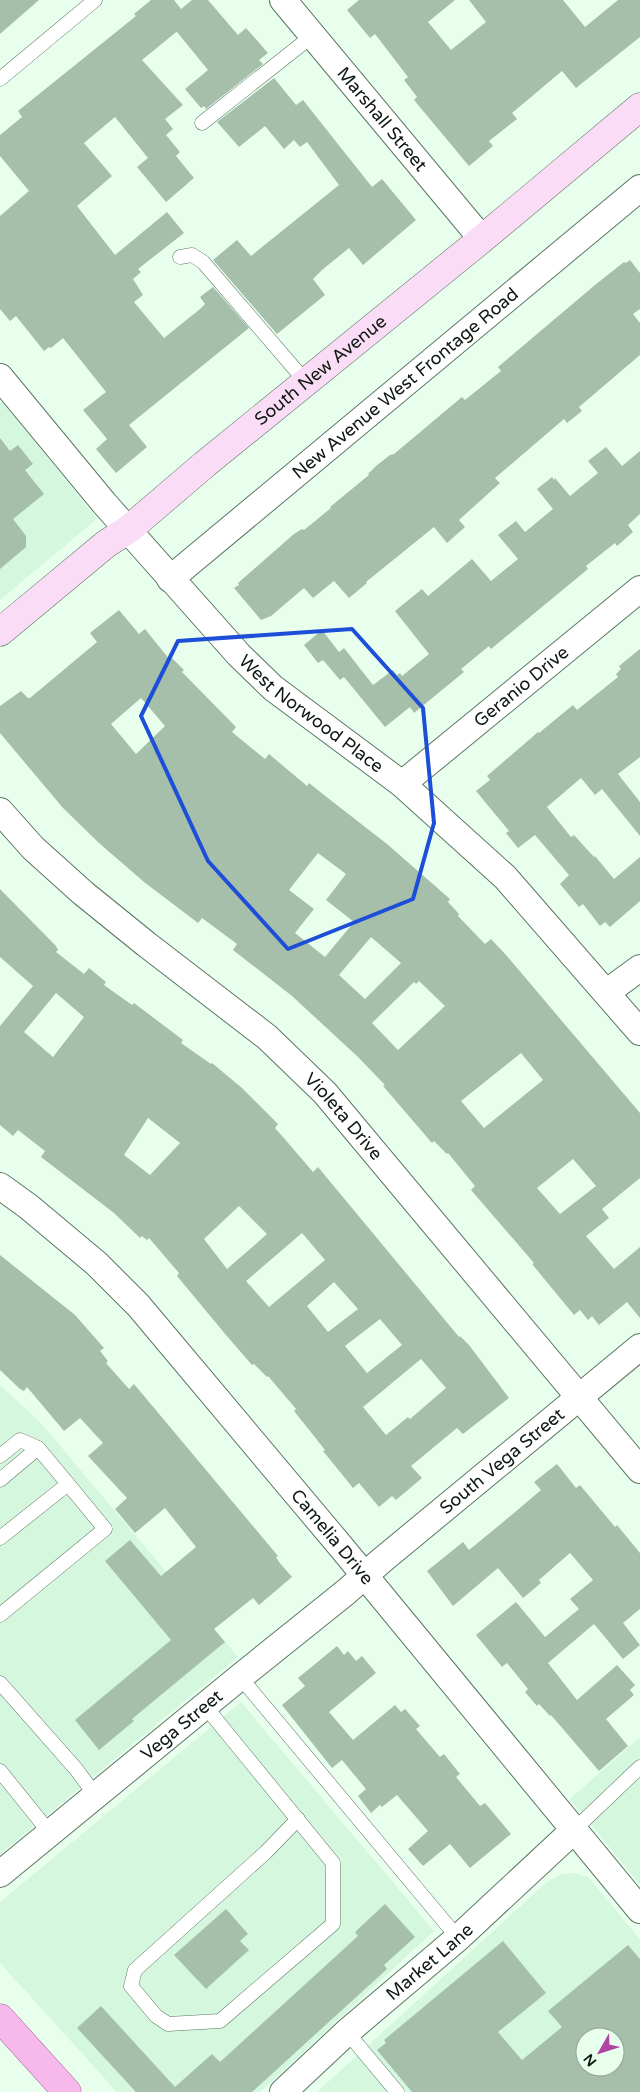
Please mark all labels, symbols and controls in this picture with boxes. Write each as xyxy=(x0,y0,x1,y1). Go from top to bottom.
street label: Marshall Street xyxy=(332,62,432,176)
street label: New Avenue West Frontage Road xyxy=(288,283,523,484)
street label: South New Avenue xyxy=(250,310,391,430)
street label: Geranio Drive xyxy=(469,641,573,732)
street label: West Norwood Place xyxy=(234,650,388,777)
street label: Violeta Drive xyxy=(300,1068,387,1165)
street label: South Vega Street xyxy=(435,1403,569,1519)
street label: Camelia Drive xyxy=(286,1485,378,1589)
street label: Vega Street xyxy=(136,1685,227,1765)
street label: Market Lane xyxy=(381,1919,478,2005)
north arrow xyxy=(575,2027,625,2077)
text: N xyxy=(580,2050,600,2070)

